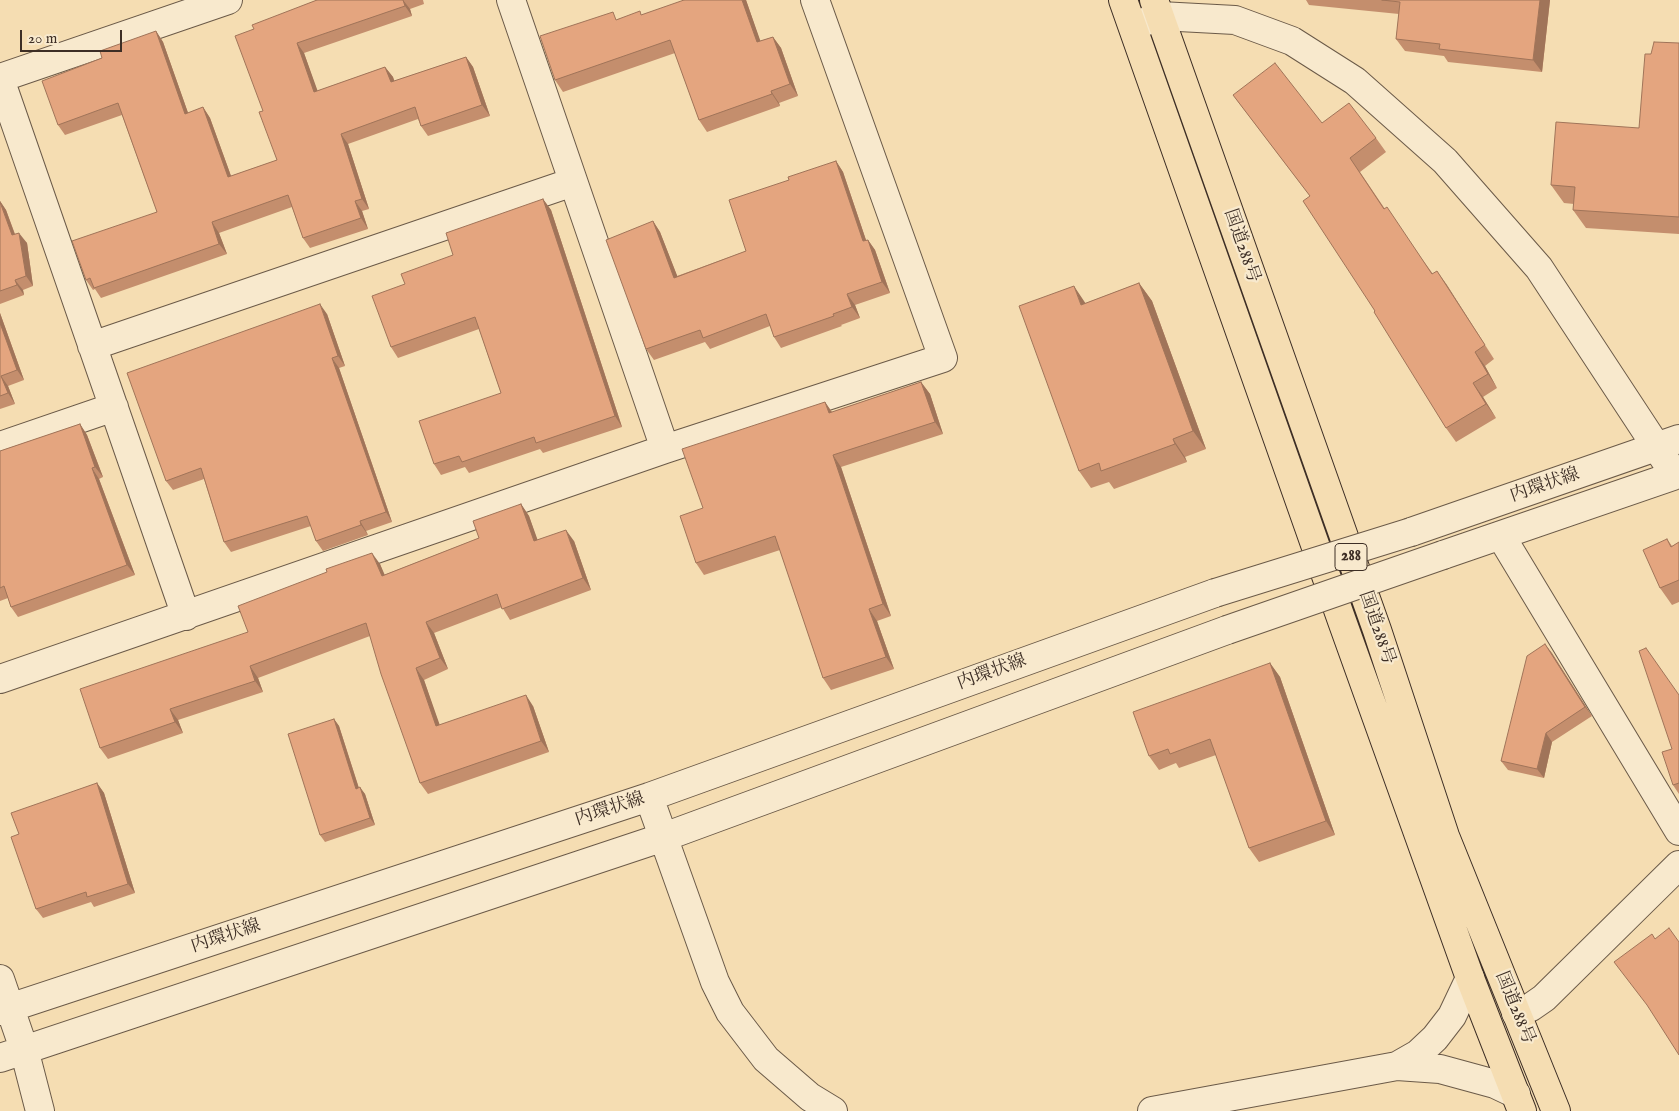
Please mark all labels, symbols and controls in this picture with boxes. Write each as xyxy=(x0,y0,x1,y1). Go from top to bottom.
scale bar xyxy=(22,20,125,52)
text: 20 m xyxy=(28,29,57,48)
street label: 国道288号 xyxy=(1218,206,1264,286)
street label: 内環状線 xyxy=(1507,464,1583,508)
road number: 288 xyxy=(1335,544,1367,570)
street label: 国道288号 xyxy=(1353,588,1399,668)
street label: 内環状線 xyxy=(954,651,1030,695)
street label: 内環状線 xyxy=(572,789,648,831)
street label: 内環状線 xyxy=(188,916,264,958)
street label: 国道288号 xyxy=(1490,968,1538,1048)

